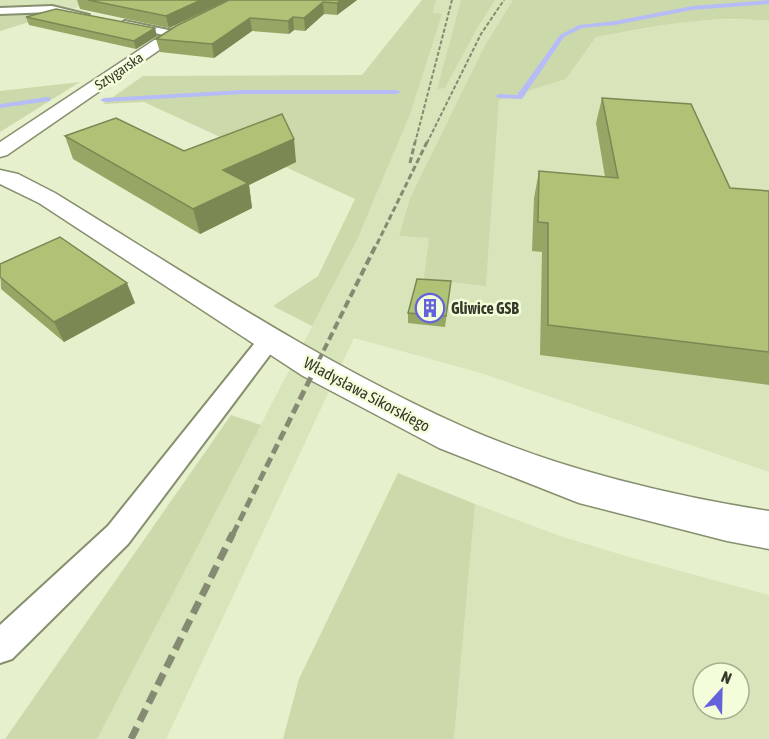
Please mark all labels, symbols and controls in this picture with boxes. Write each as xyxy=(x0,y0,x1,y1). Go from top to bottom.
street label: Sztygarska xyxy=(92,49,146,93)
building icon: Gliwice GSB xyxy=(414,292,446,324)
place label: Gliwice GSB xyxy=(451,299,519,317)
street label: Władysława Sikorskiego xyxy=(300,353,433,436)
north arrow xyxy=(691,661,751,721)
text: N xyxy=(719,667,734,687)

